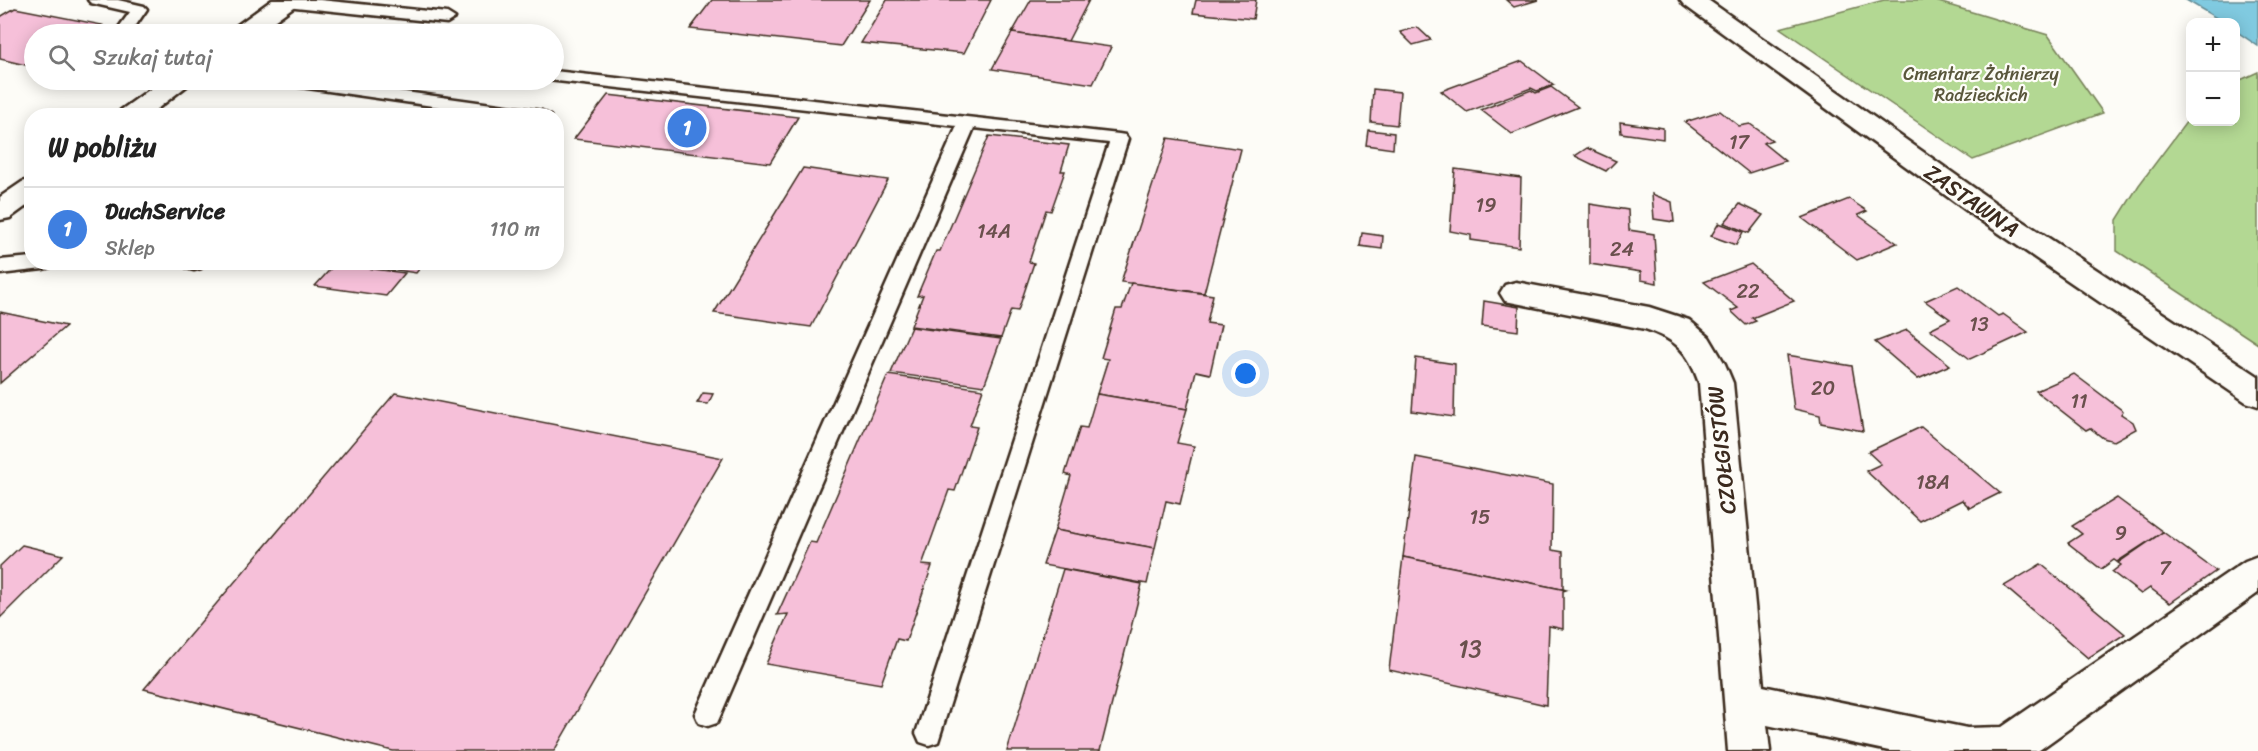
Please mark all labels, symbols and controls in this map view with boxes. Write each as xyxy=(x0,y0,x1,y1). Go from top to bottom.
map controls xyxy=(2186,18,2240,126)
button: + xyxy=(2186,18,2240,72)
search box xyxy=(24,24,564,90)
text: Szukaj tutaj xyxy=(93,38,212,77)
icon: search xyxy=(45,41,78,74)
park label: Cmentarz Żołnierzy Radzieckich xyxy=(1903,58,2060,111)
button: − xyxy=(2186,72,2240,126)
pin: 1 xyxy=(668,106,706,150)
text: W pobliżu xyxy=(48,124,157,170)
house number: 17 xyxy=(1729,125,1751,160)
street label: ZASTAWNA xyxy=(1916,153,2028,248)
house number: 19 xyxy=(1476,188,1496,223)
text: DuchService xyxy=(105,192,225,231)
text: 1 xyxy=(63,212,72,247)
text: 110 m xyxy=(490,212,540,247)
house number: 14A xyxy=(977,214,1011,249)
text: Sklep xyxy=(105,231,155,266)
house number: 24 xyxy=(1610,232,1634,267)
house number: 22 xyxy=(1736,274,1760,309)
house number: 13 xyxy=(1969,307,1989,342)
your location xyxy=(1231,359,1260,388)
house number: 20 xyxy=(1811,371,1835,406)
street label: CZOŁGISTÓW xyxy=(1695,384,1748,516)
house number: 11 xyxy=(2070,384,2088,419)
house number: 18A xyxy=(1916,465,1950,500)
house number: 15 xyxy=(1470,500,1490,535)
house number: 9 xyxy=(2115,516,2127,551)
house number: 7 xyxy=(2159,551,2172,586)
house number: 13 xyxy=(1458,628,1482,670)

